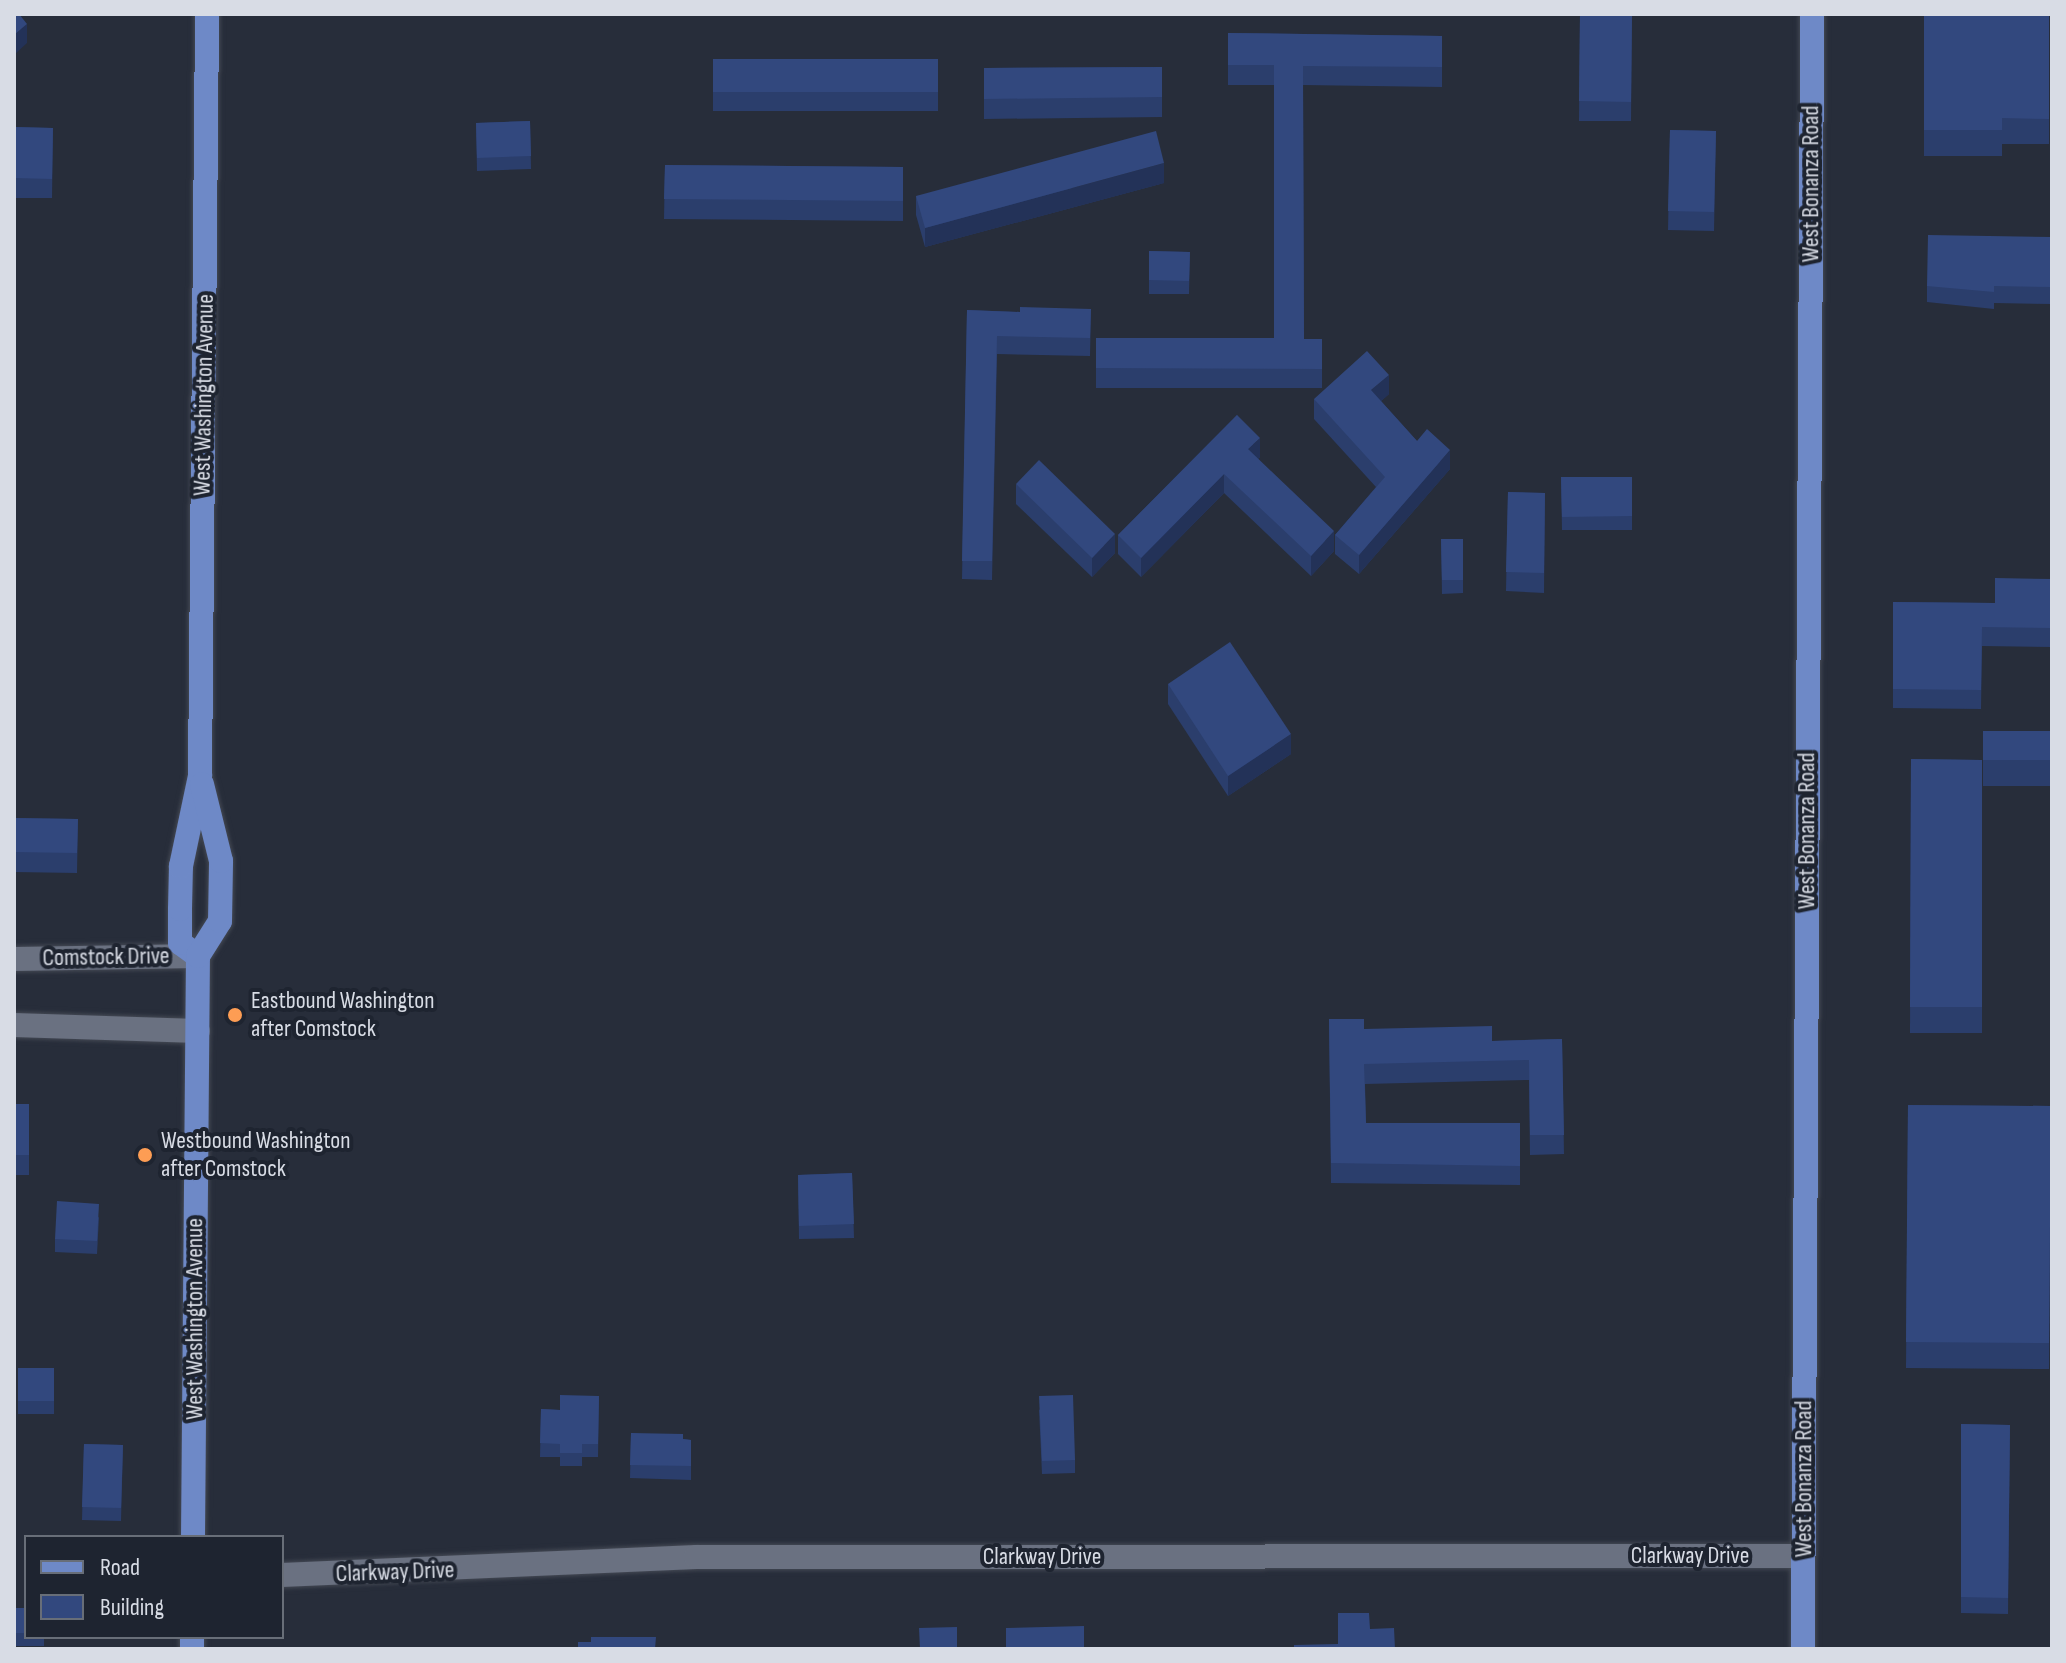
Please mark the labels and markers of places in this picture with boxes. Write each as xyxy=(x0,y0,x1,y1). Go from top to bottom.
place label: Eastbound Washington after Comstock xyxy=(251,987,434,1043)
marker: Eastbound Washington after Comstock xyxy=(226,1006,244,1024)
place label: Westbound Washington after Comstock xyxy=(161,1127,351,1183)
marker: Westbound Washington after Comstock xyxy=(136,1146,154,1164)

